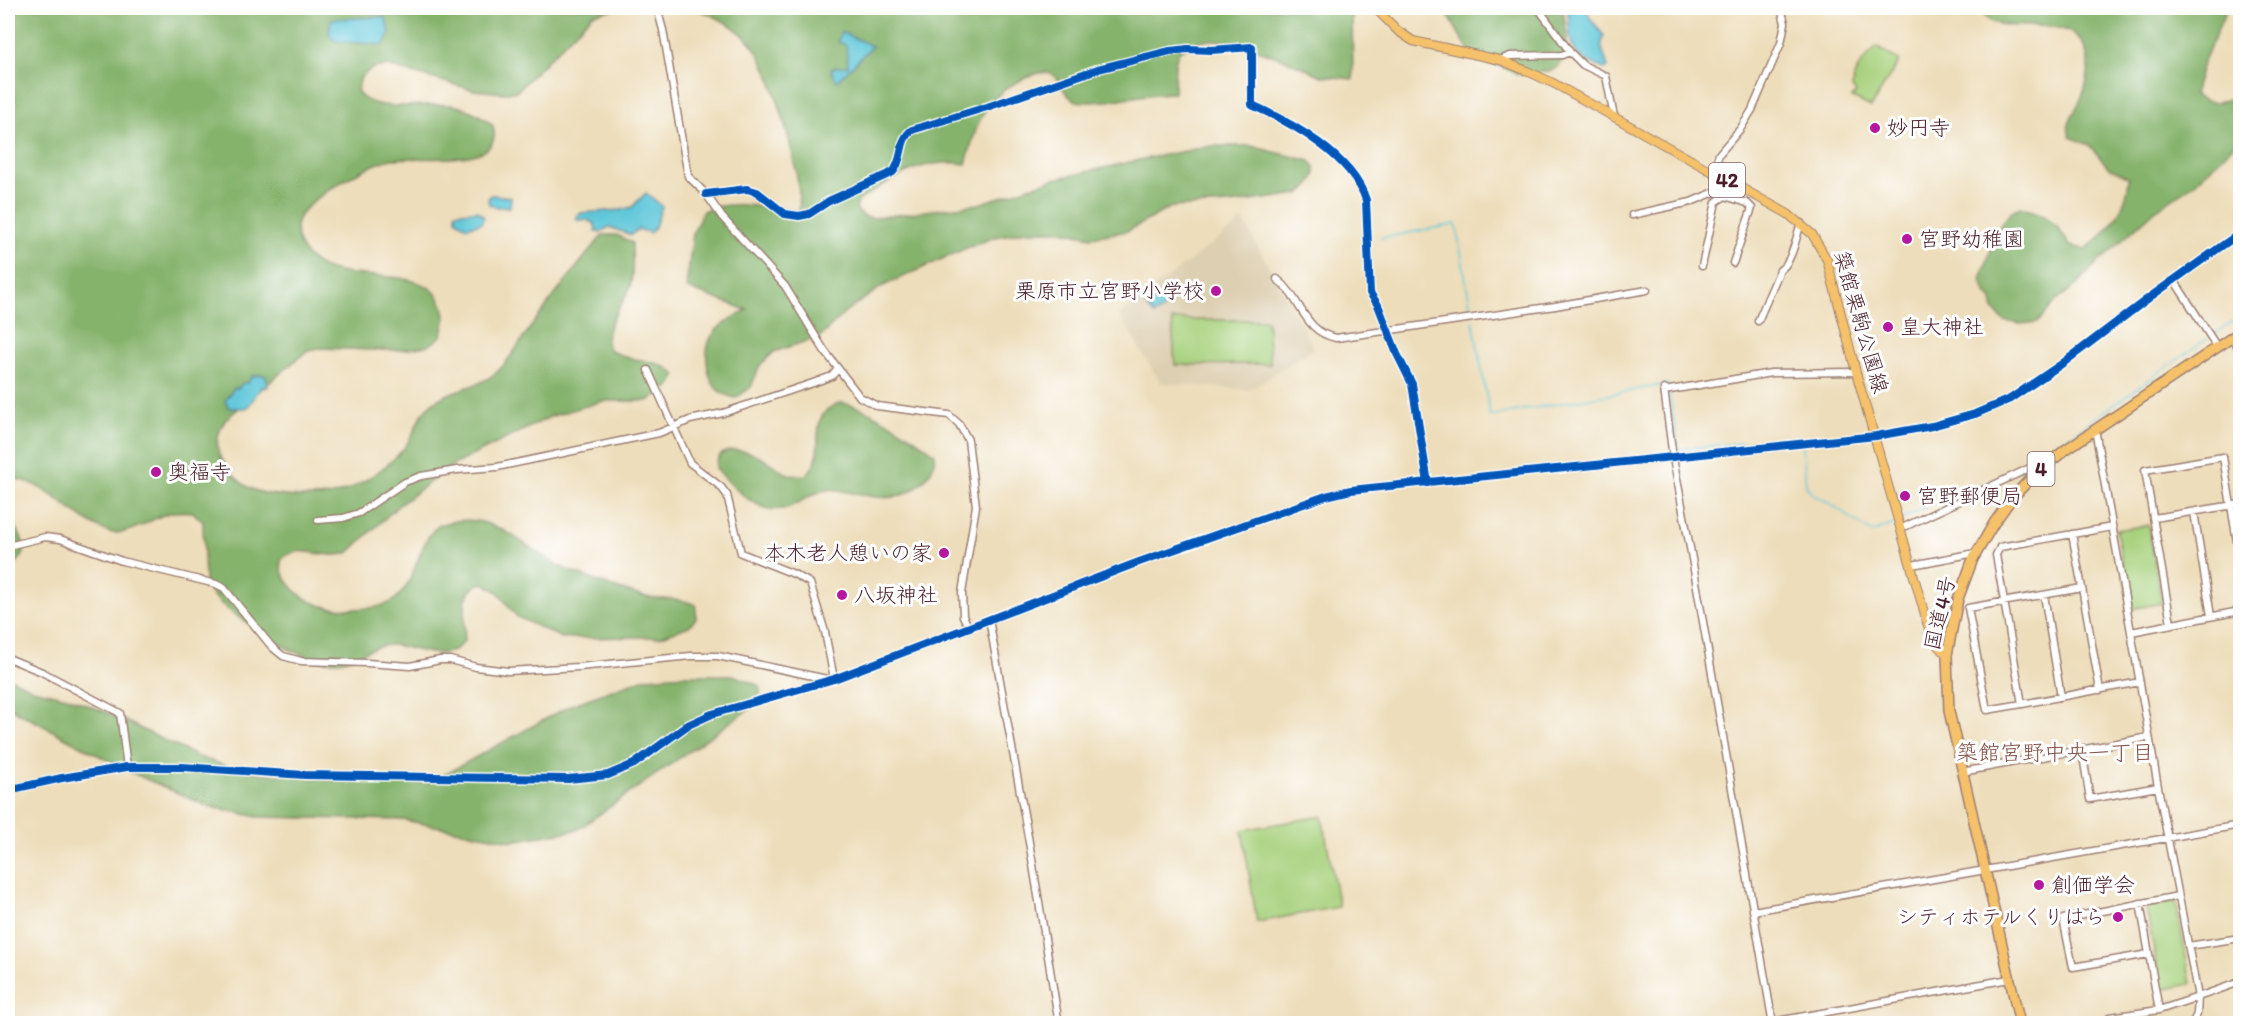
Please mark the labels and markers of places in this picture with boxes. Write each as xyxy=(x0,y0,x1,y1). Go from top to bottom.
place label: 妙円寺 xyxy=(1887,115,1950,140)
marker: 妙円寺 xyxy=(1868,121,1882,135)
place label: 宮野幼稚園 xyxy=(1919,226,2024,251)
marker: 宮野幼稚園 xyxy=(1900,232,1914,246)
place label: 栗原市立宮野小学校 xyxy=(1015,278,1204,303)
marker: 栗原市立宮野小学校 xyxy=(1209,284,1223,298)
place label: 皇大神社 xyxy=(1900,314,1984,339)
marker: 皇大神社 xyxy=(1881,320,1895,334)
place label: 奥福寺 xyxy=(168,459,231,484)
marker: 奥福寺 xyxy=(149,465,163,479)
place label: 宮野郵便局 xyxy=(1917,483,2022,508)
marker: 宮野郵便局 xyxy=(1898,489,1912,503)
place label: 本木老人憩いの家 xyxy=(764,540,932,565)
marker: 本木老人憩いの家 xyxy=(937,546,951,560)
place label: 八坂神社 xyxy=(854,582,938,607)
marker: 八坂神社 xyxy=(835,588,849,602)
place label: 創価学会 xyxy=(2051,872,2135,897)
marker: 創価学会 xyxy=(2032,878,2046,892)
place label: シティホテルくりはら xyxy=(1897,904,2106,929)
marker: シティホテルくりはら xyxy=(2111,910,2125,924)

